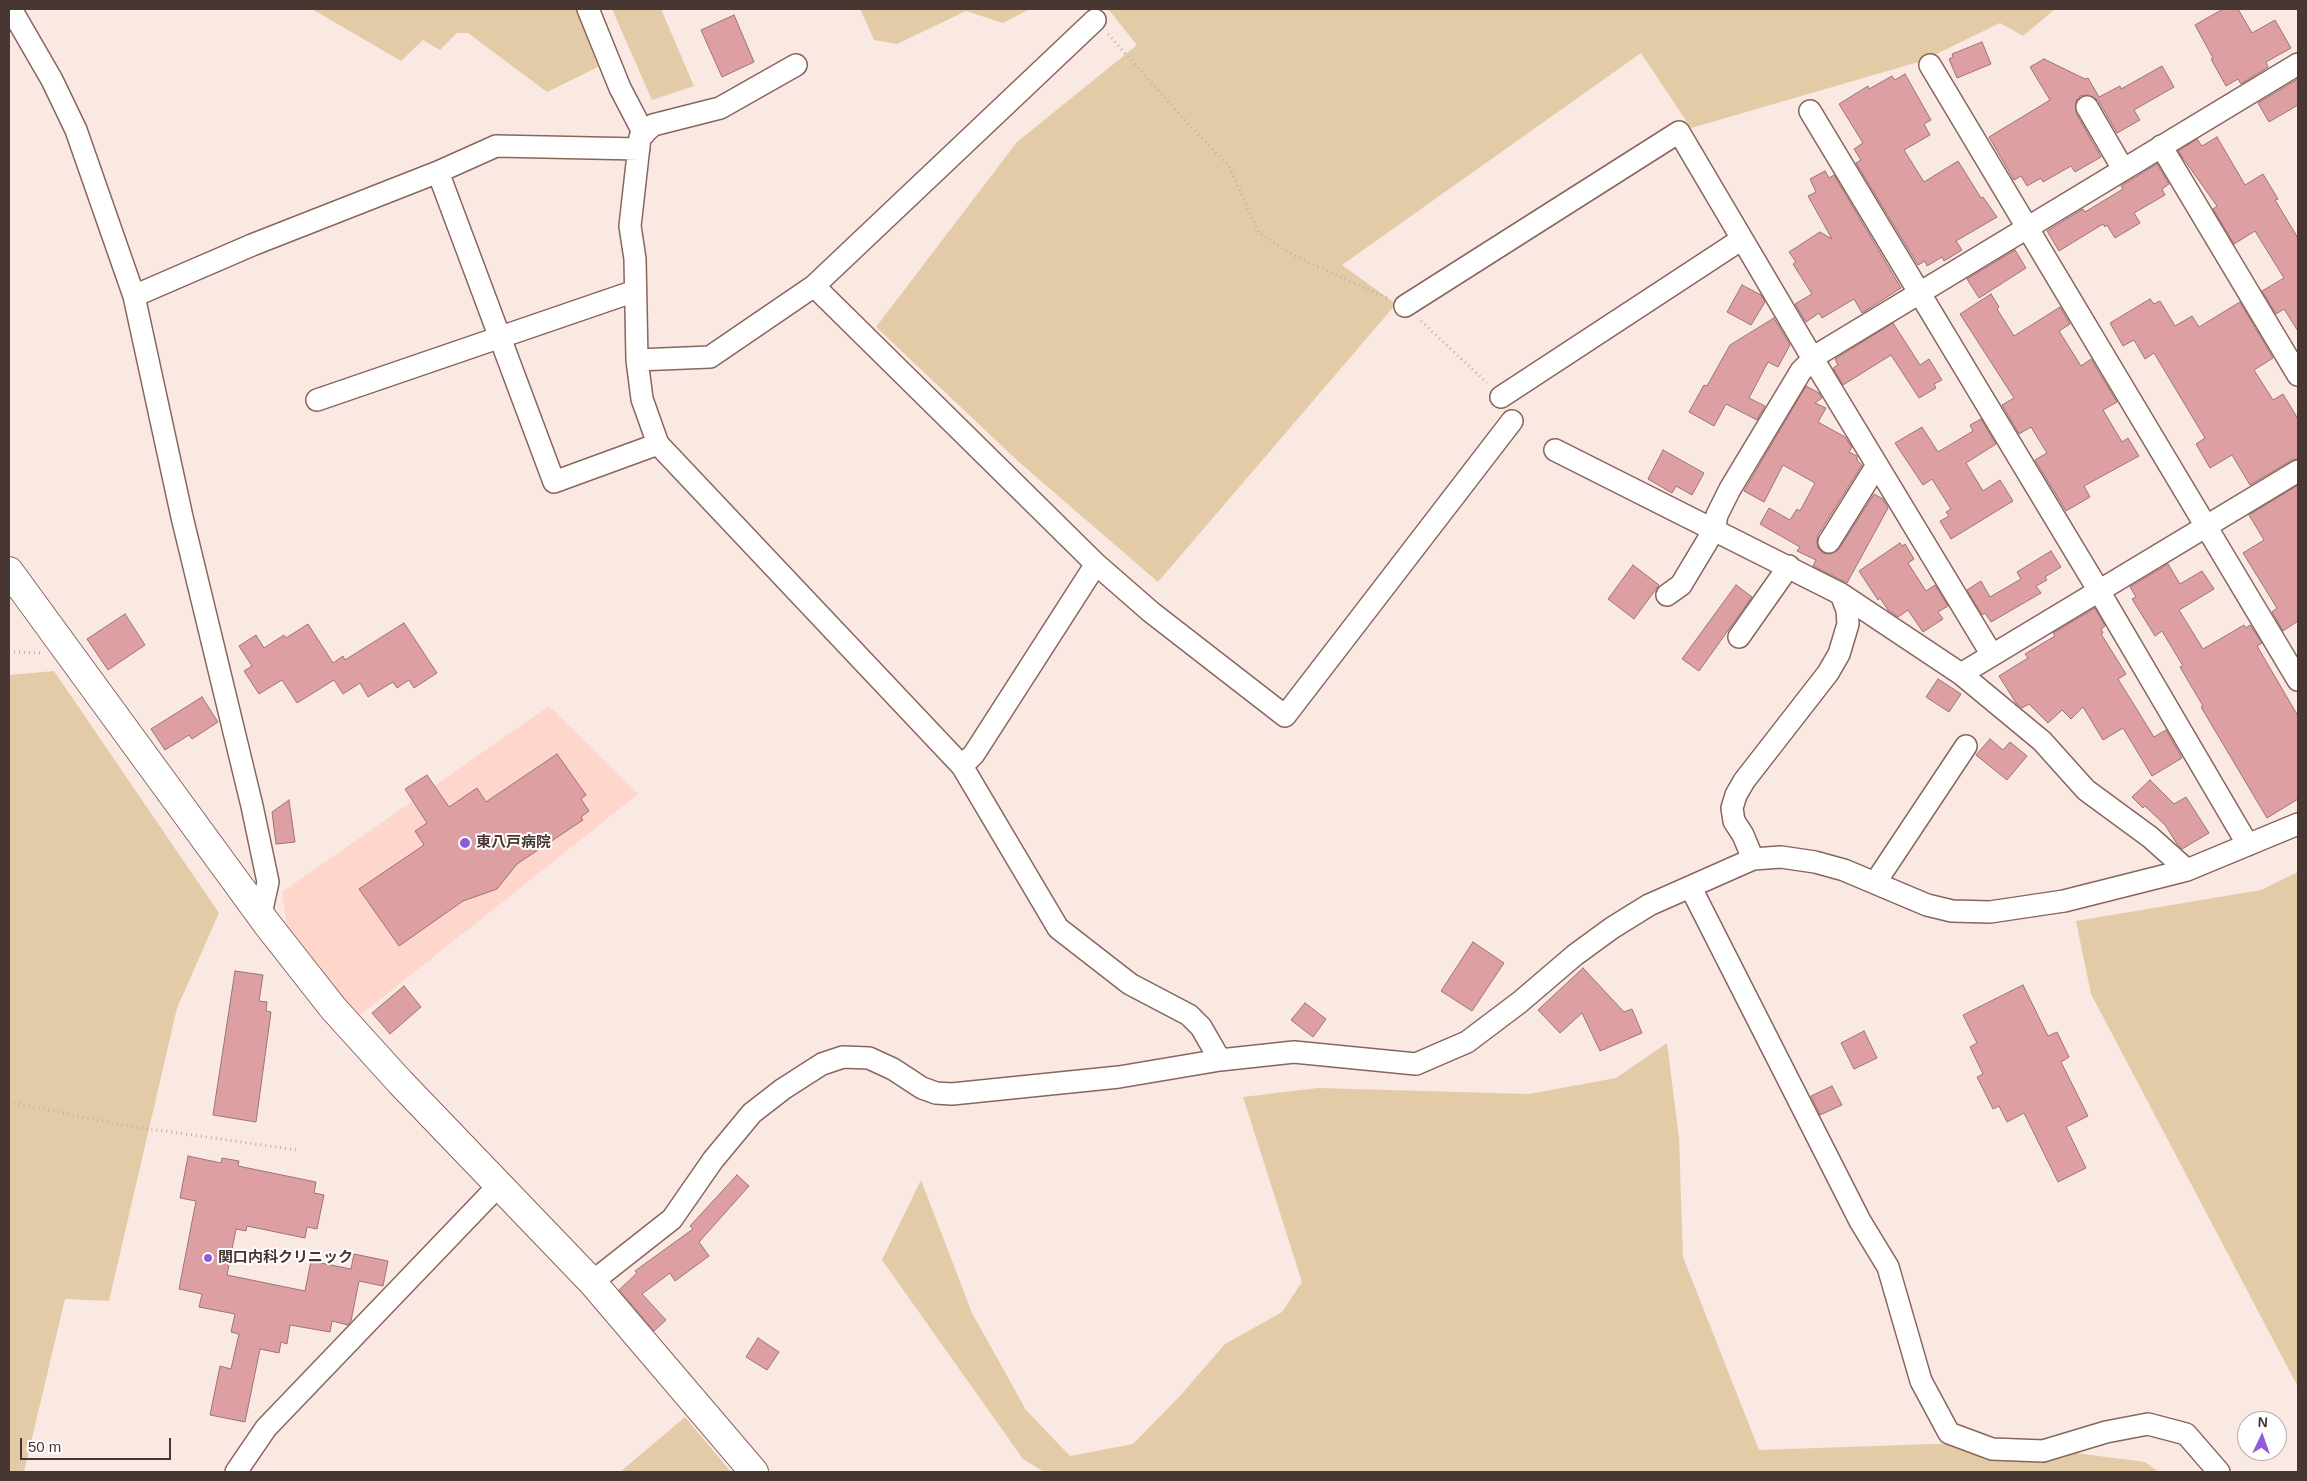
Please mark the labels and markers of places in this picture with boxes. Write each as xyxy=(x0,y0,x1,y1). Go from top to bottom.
place label: 東八戸病院 xyxy=(476,834,551,852)
marker: 東八戸病院 xyxy=(458,836,472,850)
place label: 関口内科クリニック xyxy=(218,1249,353,1267)
marker: 関口内科クリニック xyxy=(202,1252,214,1264)

